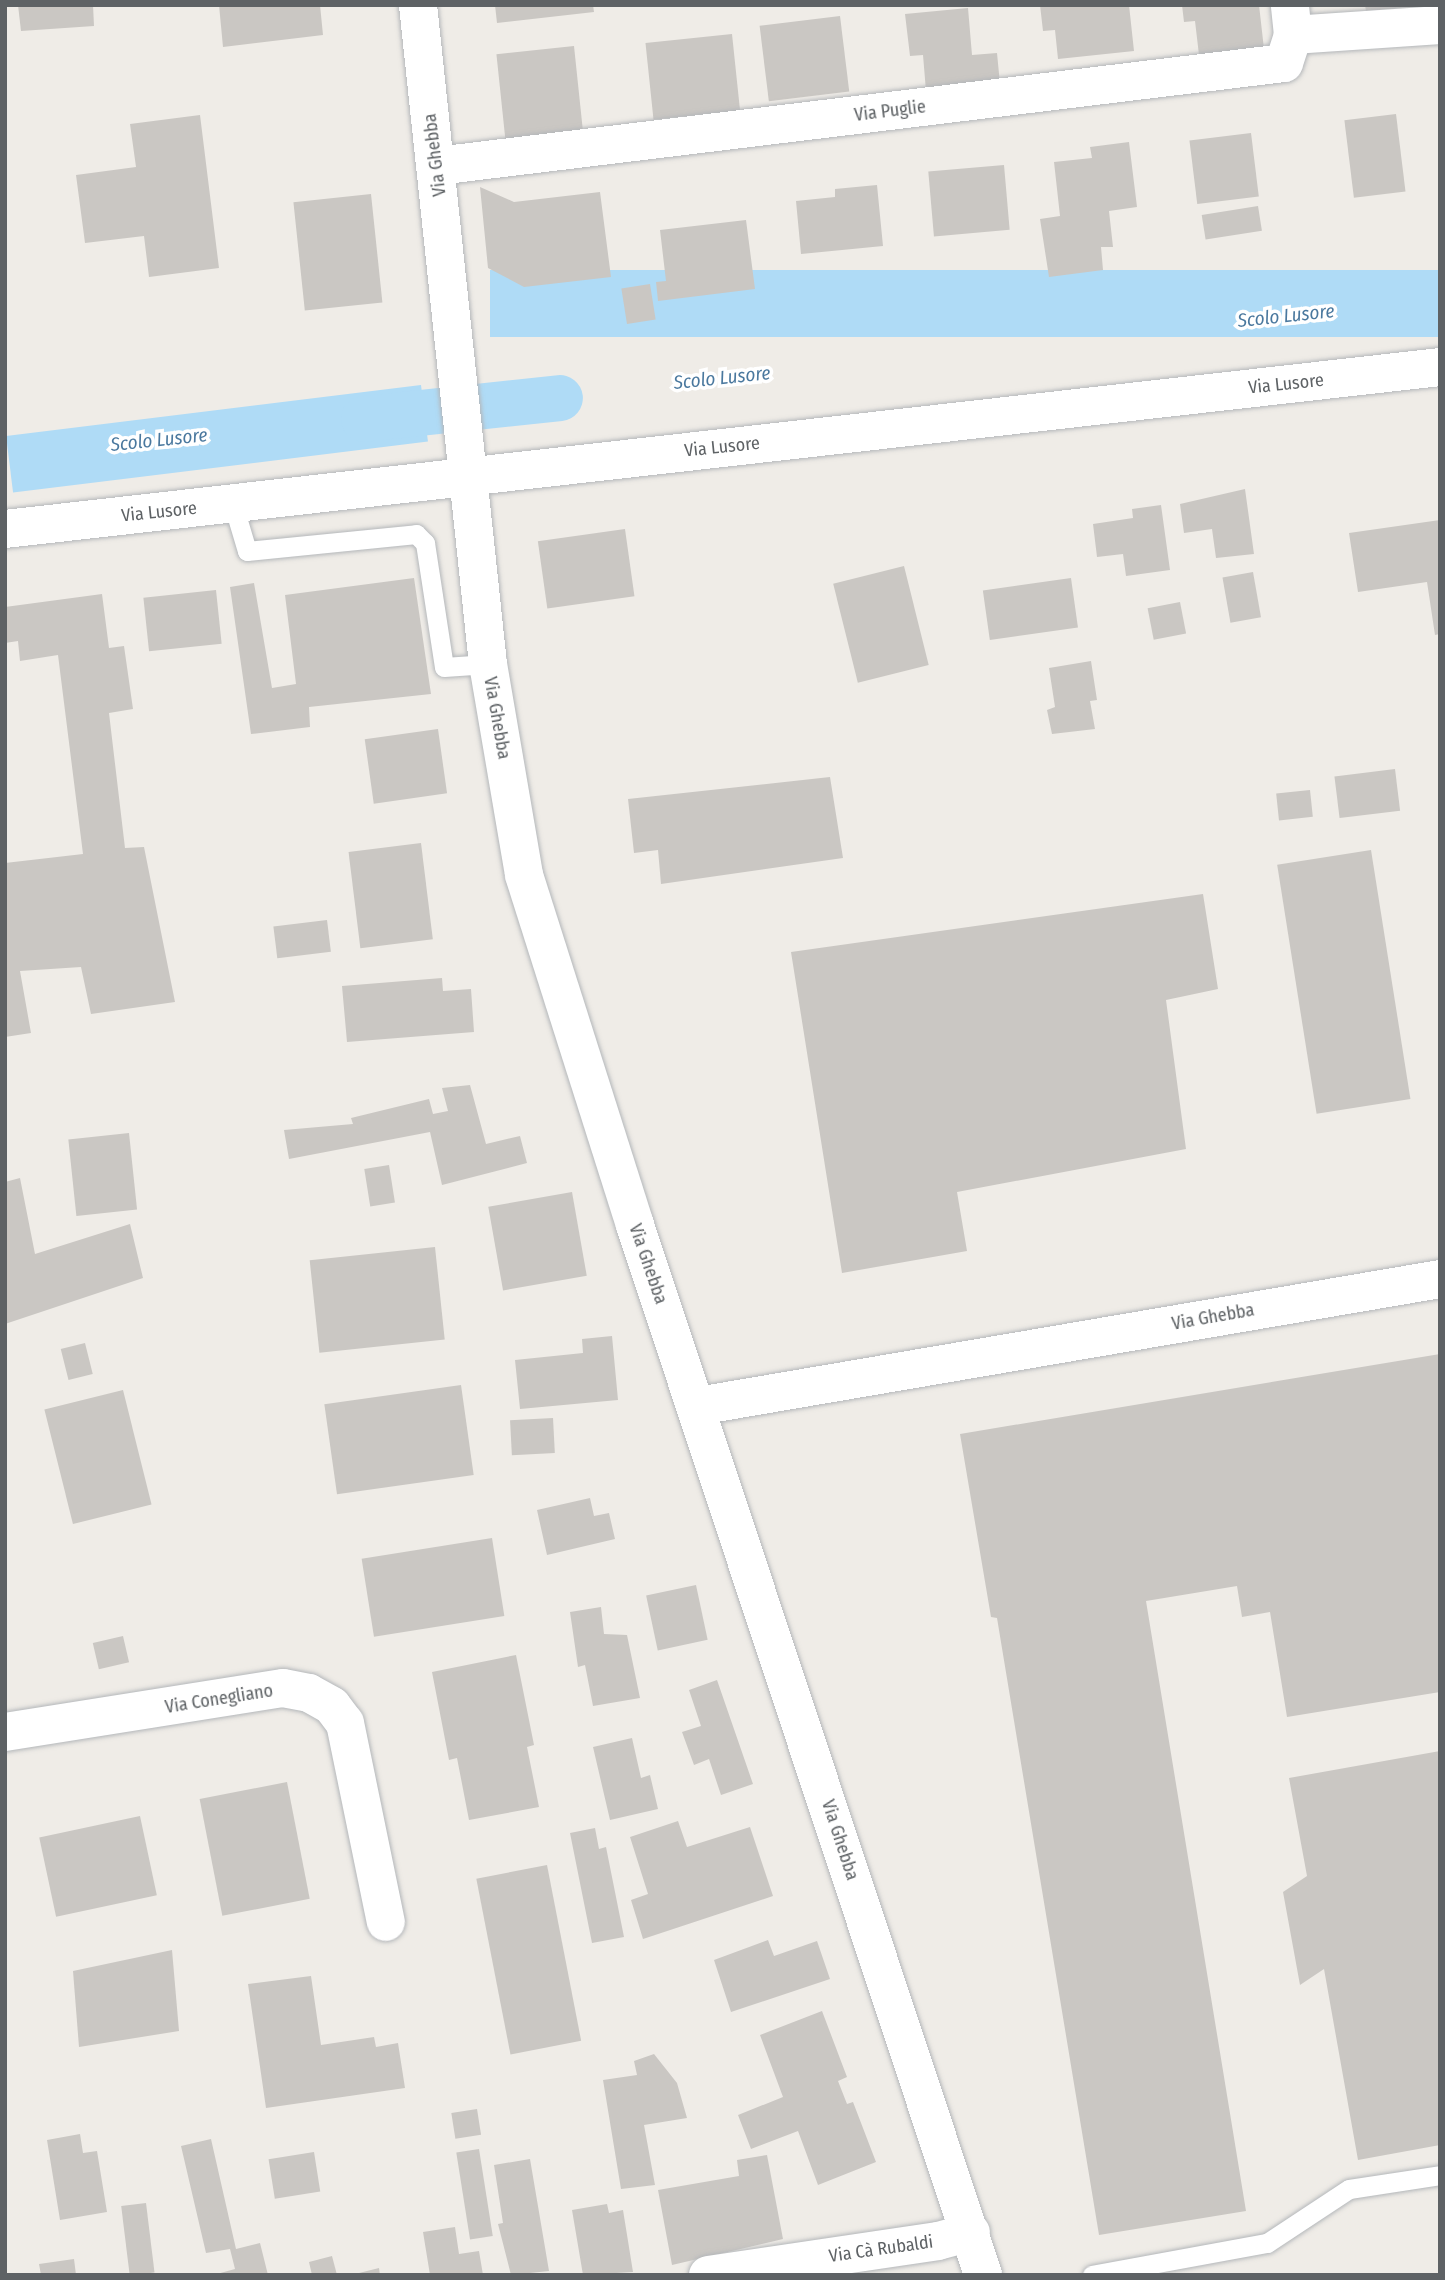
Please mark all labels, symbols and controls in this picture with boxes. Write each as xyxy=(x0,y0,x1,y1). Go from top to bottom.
street label: Via Puglie xyxy=(853,96,927,126)
street label: Via Ghebba xyxy=(419,112,451,198)
water label: Scolo Lusore xyxy=(1236,300,1336,332)
water label: Scolo Lusore xyxy=(672,362,772,394)
street label: Via Lusore xyxy=(1247,369,1325,399)
water label: Scolo Lusore xyxy=(109,424,209,456)
street label: Via Lusore xyxy=(683,432,761,462)
street label: Via Lusore xyxy=(120,497,198,527)
street label: Via Ghebba xyxy=(479,675,515,761)
street label: Via Ghebba xyxy=(624,1221,672,1307)
street label: Via Ghebba xyxy=(1170,1299,1256,1335)
street label: Via Conegliano xyxy=(164,1680,274,1718)
street label: Via Ghebba xyxy=(817,1797,863,1883)
street label: Via Cà Rubaldi xyxy=(828,2231,934,2267)

